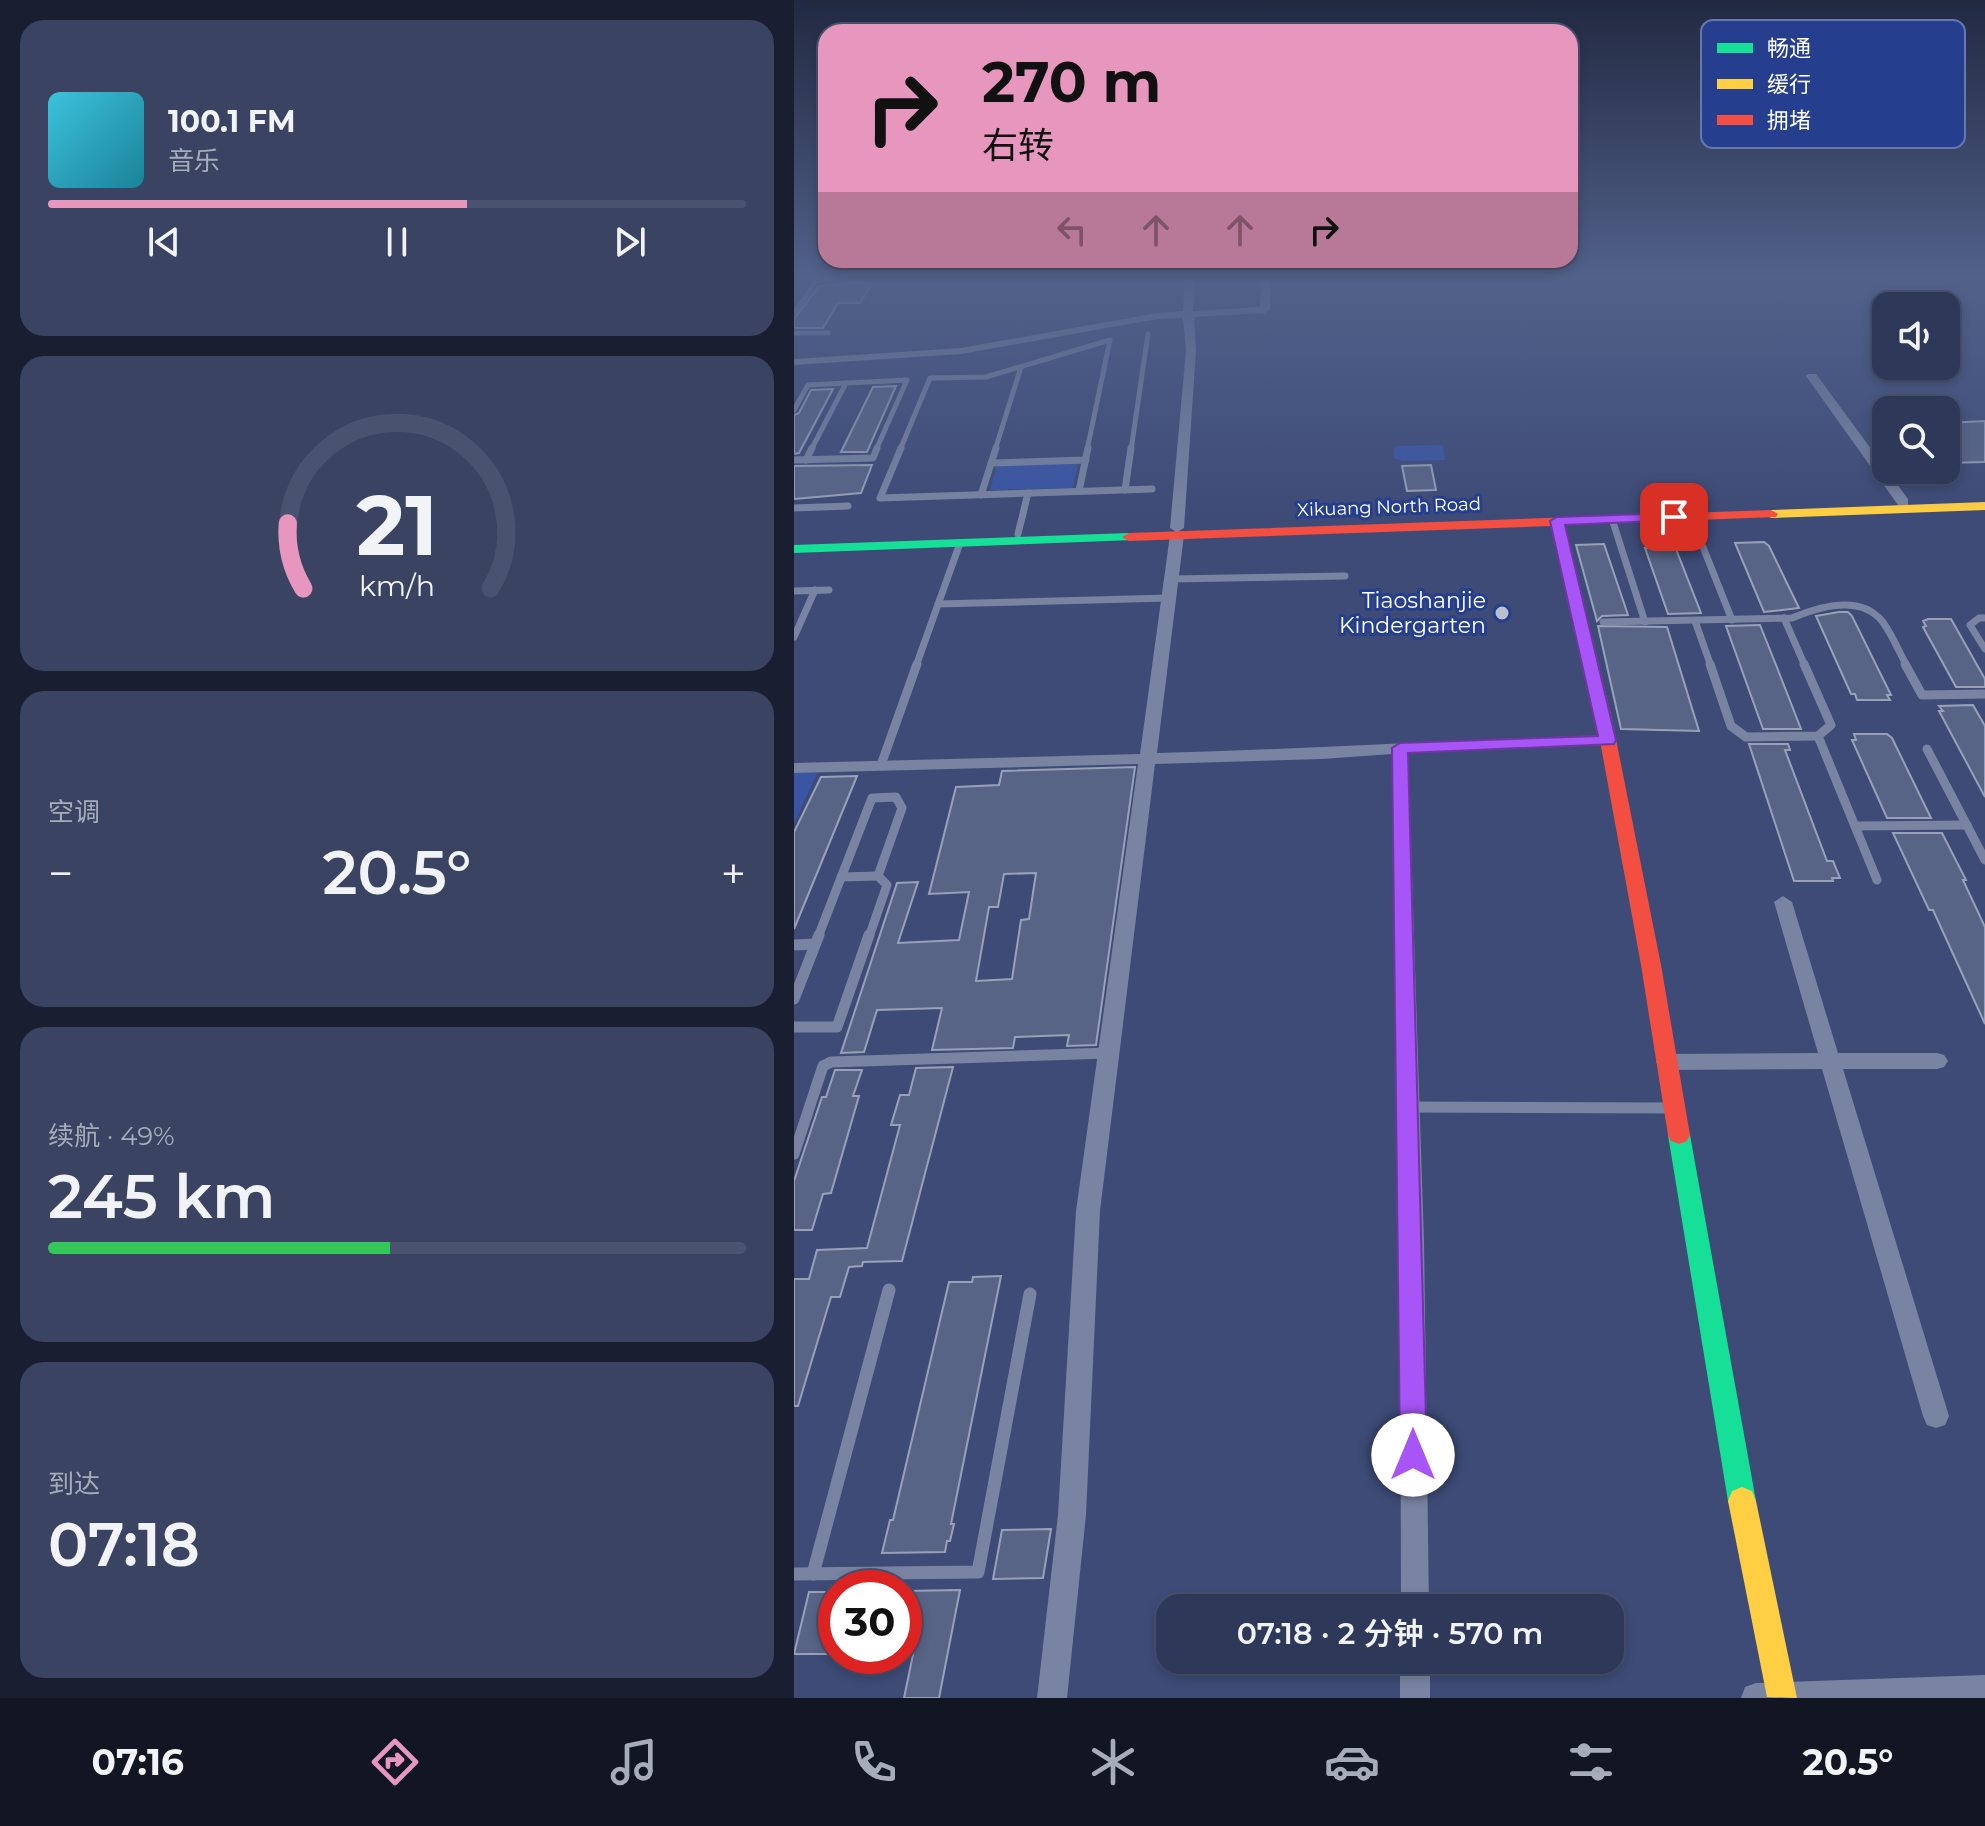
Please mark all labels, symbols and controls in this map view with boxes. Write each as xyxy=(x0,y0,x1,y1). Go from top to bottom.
legend xyxy=(1701,20,1965,148)
text: 畅通 xyxy=(1767,35,1811,62)
text: 270 m xyxy=(982,48,1161,116)
icon: right xyxy=(850,56,954,160)
text: 缓行 xyxy=(1767,71,1811,98)
text: 100.1 FM xyxy=(168,103,296,140)
text: 拥堵 xyxy=(1767,107,1811,134)
text: 右转 xyxy=(982,123,1054,167)
text: 音乐 xyxy=(168,145,220,177)
icon: left xyxy=(1050,208,1094,252)
icon: ahead xyxy=(1134,208,1178,252)
icon: ahead xyxy=(1218,208,1262,252)
icon: right xyxy=(1302,208,1346,252)
icon: previous xyxy=(142,220,186,264)
icon: pause xyxy=(375,220,419,264)
icon: next xyxy=(608,220,652,264)
map controls xyxy=(1872,292,1960,484)
button: sound xyxy=(1872,292,1960,380)
button: search xyxy=(1872,396,1960,484)
text: 21 xyxy=(356,474,438,576)
pin xyxy=(1640,483,1708,551)
street label: Xikuang North Road xyxy=(1297,493,1481,521)
icon: arrive xyxy=(1652,495,1696,539)
text: km/h xyxy=(359,569,435,604)
place label: Tiaoshanjie Kindergarten xyxy=(1339,587,1486,639)
marker: Tiaoshanjie Kindergarten xyxy=(1493,604,1511,622)
text: 空调 xyxy=(48,796,100,828)
text: 20.5° xyxy=(323,836,471,909)
text: − xyxy=(48,846,73,900)
text: + xyxy=(721,846,746,900)
text: 续航 · 49% xyxy=(48,1120,175,1152)
text: 245 km xyxy=(48,1160,275,1233)
position arrow xyxy=(1371,1413,1455,1497)
text: 到达 xyxy=(48,1468,100,1500)
text: 07:18 xyxy=(48,1508,200,1581)
speed limit sign: 30 xyxy=(818,1570,922,1674)
text: 07:18 · 2 分钟 · 570 m xyxy=(1237,1615,1543,1652)
icon: directions xyxy=(367,1734,423,1790)
icon: music xyxy=(606,1734,662,1790)
icon: phone xyxy=(846,1734,902,1790)
icon: climate xyxy=(1085,1734,1141,1790)
icon: car xyxy=(1324,1734,1380,1790)
icon: filters xyxy=(1563,1734,1619,1790)
text: 07:16 xyxy=(92,1740,184,1784)
text: 20.5° xyxy=(1802,1740,1893,1784)

